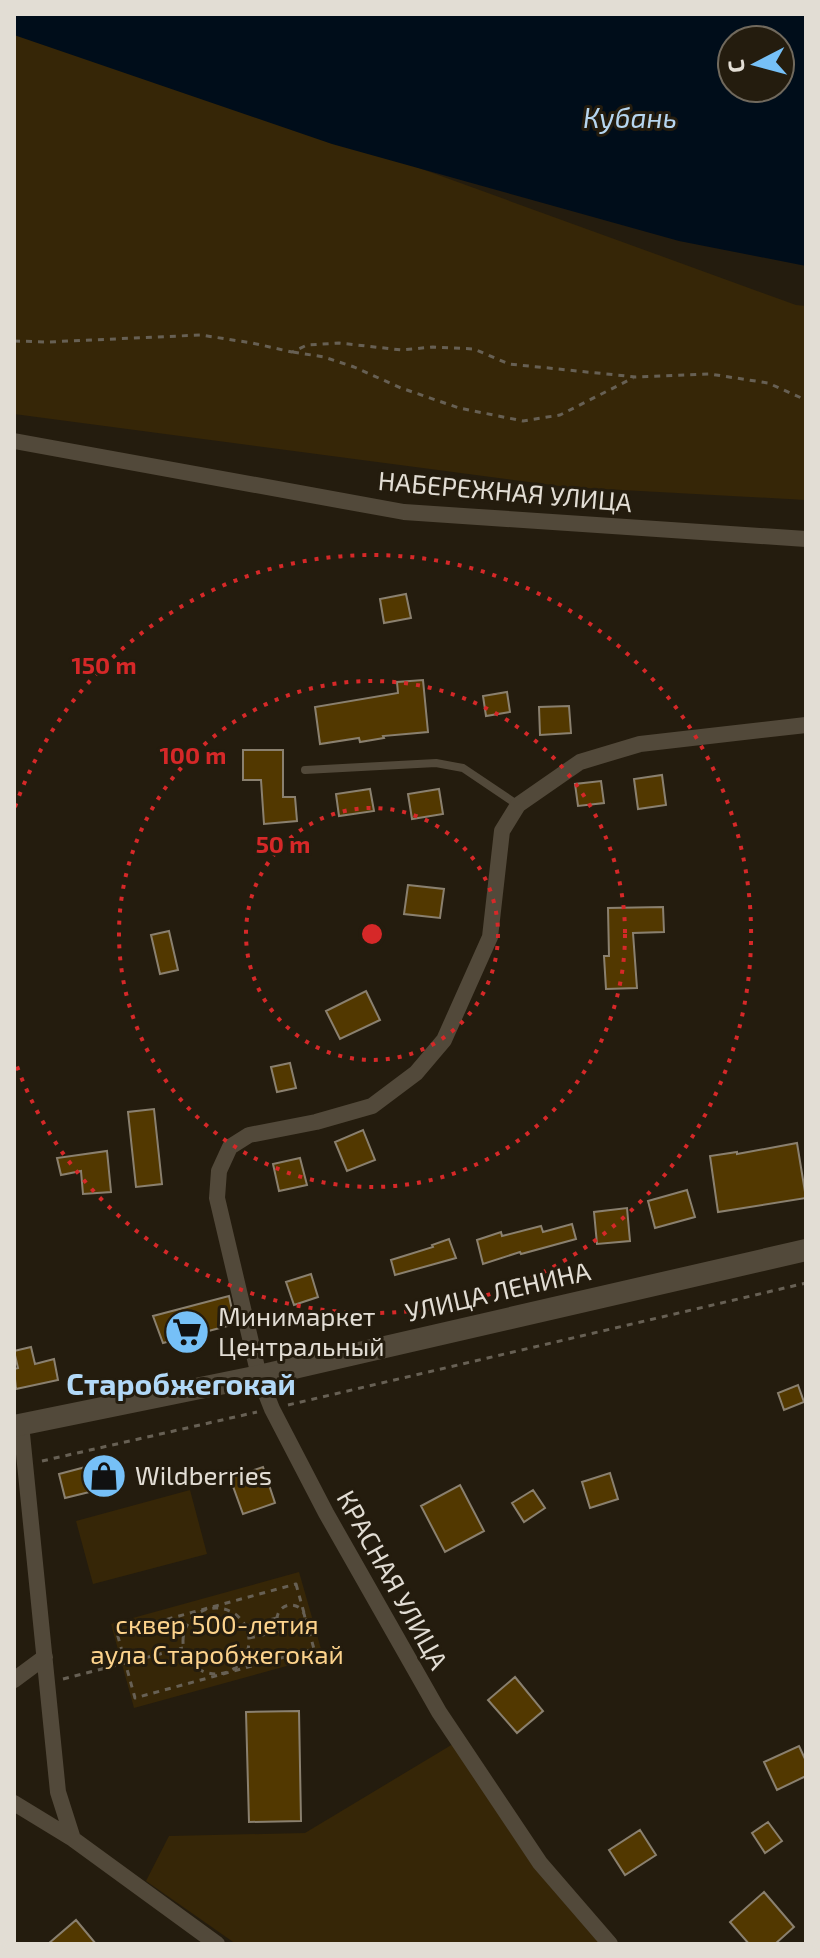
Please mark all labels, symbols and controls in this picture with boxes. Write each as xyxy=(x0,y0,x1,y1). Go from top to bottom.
north arrow xyxy=(716,24,796,104)
text: С xyxy=(722,58,749,74)
water label: Кубань xyxy=(583,100,677,134)
street label: НАБЕРЕЖНАЯ УЛИЦА xyxy=(377,464,633,517)
text: 150 m xyxy=(71,650,137,679)
text: 100 m xyxy=(160,740,226,769)
text: 50 m xyxy=(256,829,310,858)
centre of rings xyxy=(358,920,386,948)
street label: УЛИЦА ЛЕНИНА xyxy=(402,1254,593,1327)
place label: Минимаркет Центральный xyxy=(218,1300,385,1361)
supermarket icon: Минимаркет Центральный xyxy=(163,1308,211,1356)
district label: Старобжегокай xyxy=(66,1365,296,1401)
shop icon: Wildberries xyxy=(80,1452,128,1500)
place label: Wildberries xyxy=(135,1459,272,1490)
street label: КРАСНАЯ УЛИЦА xyxy=(331,1484,455,1674)
park label: сквер 500-летия аула Старобжегокай xyxy=(90,1608,344,1670)

